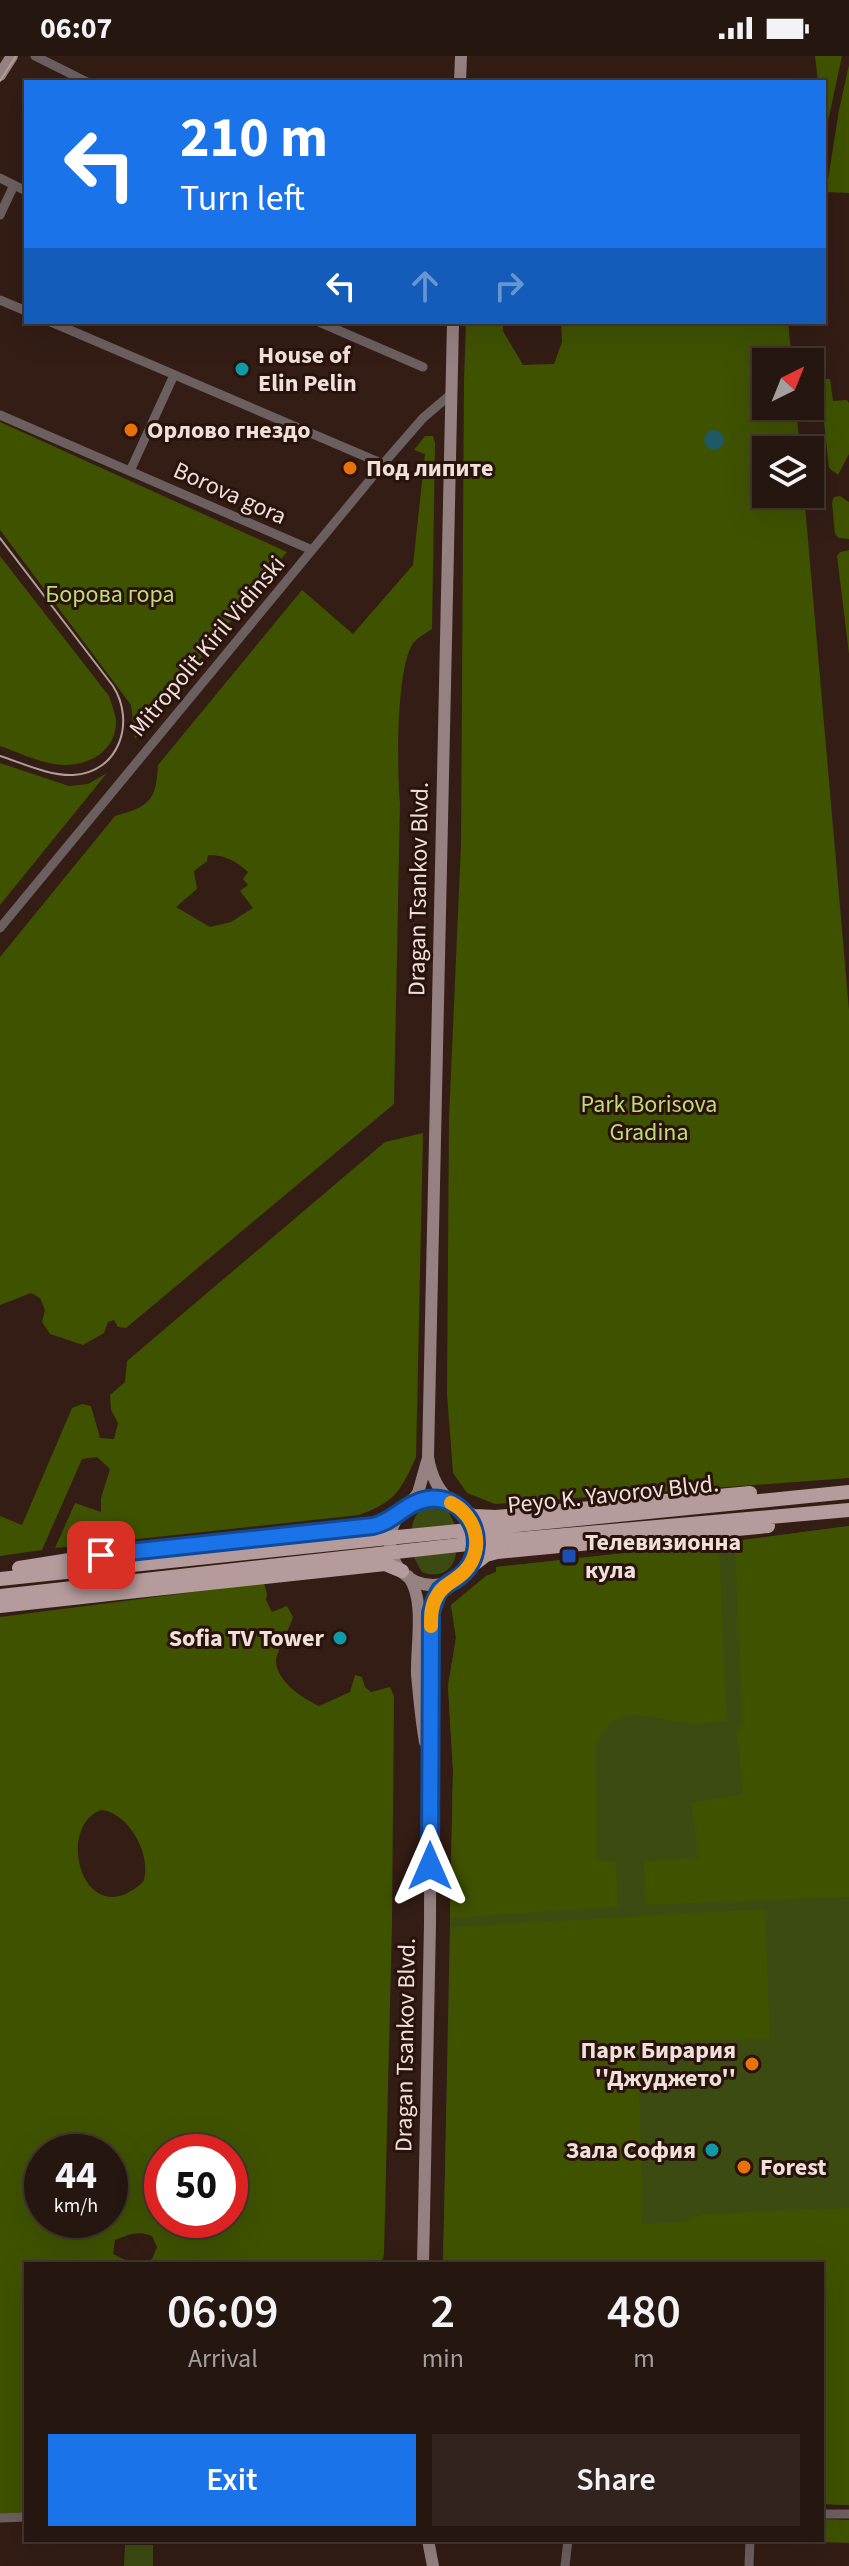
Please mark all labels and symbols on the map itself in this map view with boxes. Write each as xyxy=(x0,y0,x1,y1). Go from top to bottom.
place label: House of Elin Pelin xyxy=(258,338,357,401)
north arrow xyxy=(752,348,824,420)
marker: House of Elin Pelin xyxy=(233,360,251,378)
place label: Орлово гнездо xyxy=(147,413,311,448)
marker: Орлово гнездо xyxy=(122,421,140,439)
place label: Под липите xyxy=(366,451,493,486)
street label: Borova gora xyxy=(168,453,292,534)
marker: Под липите xyxy=(341,459,359,477)
street label: Mitropolit Kiril Vidinski xyxy=(121,548,294,745)
park label: Борова гора xyxy=(45,577,175,612)
street label: Dragan Tsankov Blvd. xyxy=(399,782,438,996)
park label: Park Borisova Gradina xyxy=(581,1087,717,1150)
street label: Peyo K. Yavorov Blvd. xyxy=(506,1466,720,1523)
pin xyxy=(67,1521,135,1589)
place label: Телевизионна кула xyxy=(585,1525,741,1588)
marker: Телевизионна кула xyxy=(560,1547,578,1565)
place label: Sofia TV Tower xyxy=(169,1621,324,1656)
marker: Sofia TV Tower xyxy=(331,1629,349,1647)
position arrow xyxy=(388,1824,472,1908)
street label: Dragan Tsankov Blvd. xyxy=(386,1938,425,2152)
place label: Парк Бирария ''Джуджето'' xyxy=(580,2033,736,2096)
marker: Парк Бирария ''Джуджето'' xyxy=(743,2055,761,2073)
place label: Зала София xyxy=(566,2133,696,2168)
speed limit sign: 50 xyxy=(144,2134,248,2238)
marker: Зала София xyxy=(703,2141,721,2159)
place label: Forest xyxy=(760,2150,827,2185)
marker: Forest xyxy=(735,2158,753,2176)

